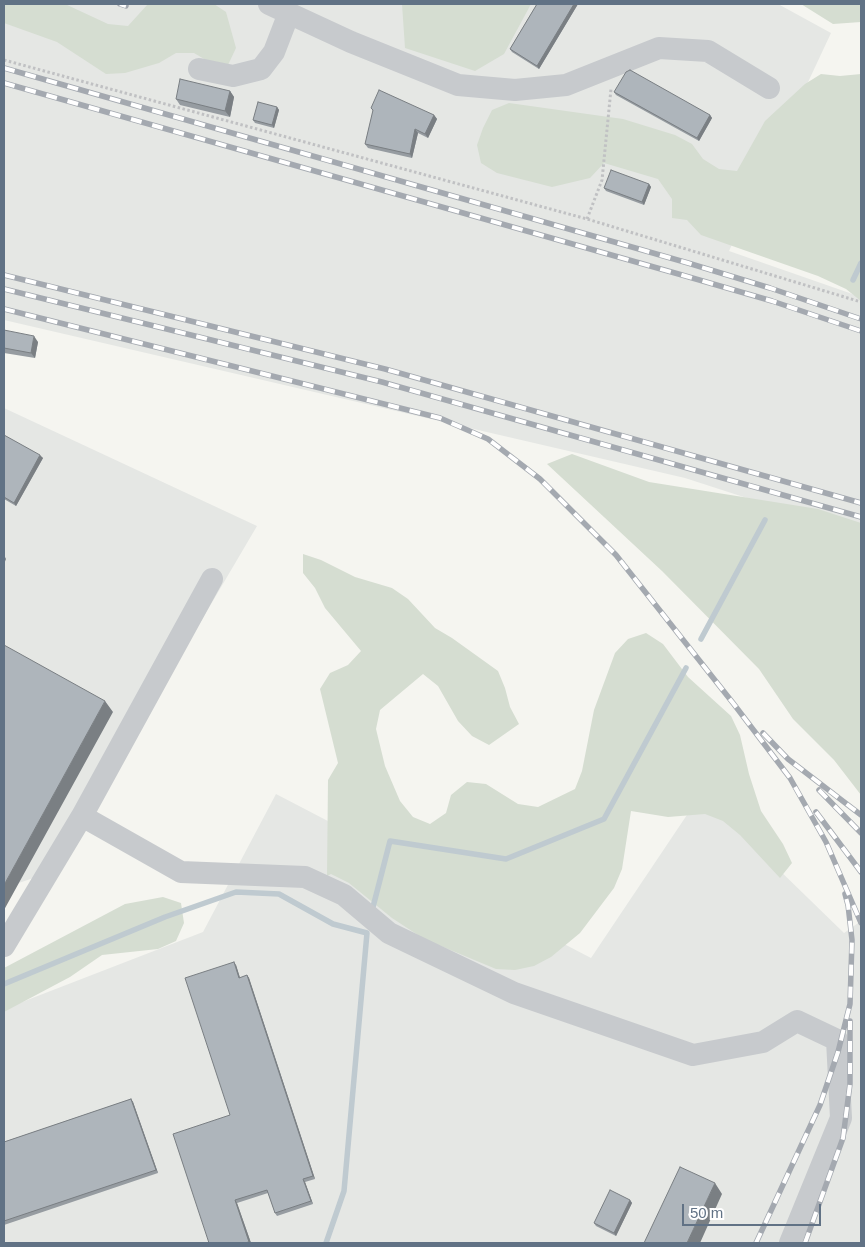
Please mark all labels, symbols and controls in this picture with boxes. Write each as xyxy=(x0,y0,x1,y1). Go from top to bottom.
scale bar xyxy=(685,1194,824,1226)
text: 50 m xyxy=(690,1204,723,1221)

